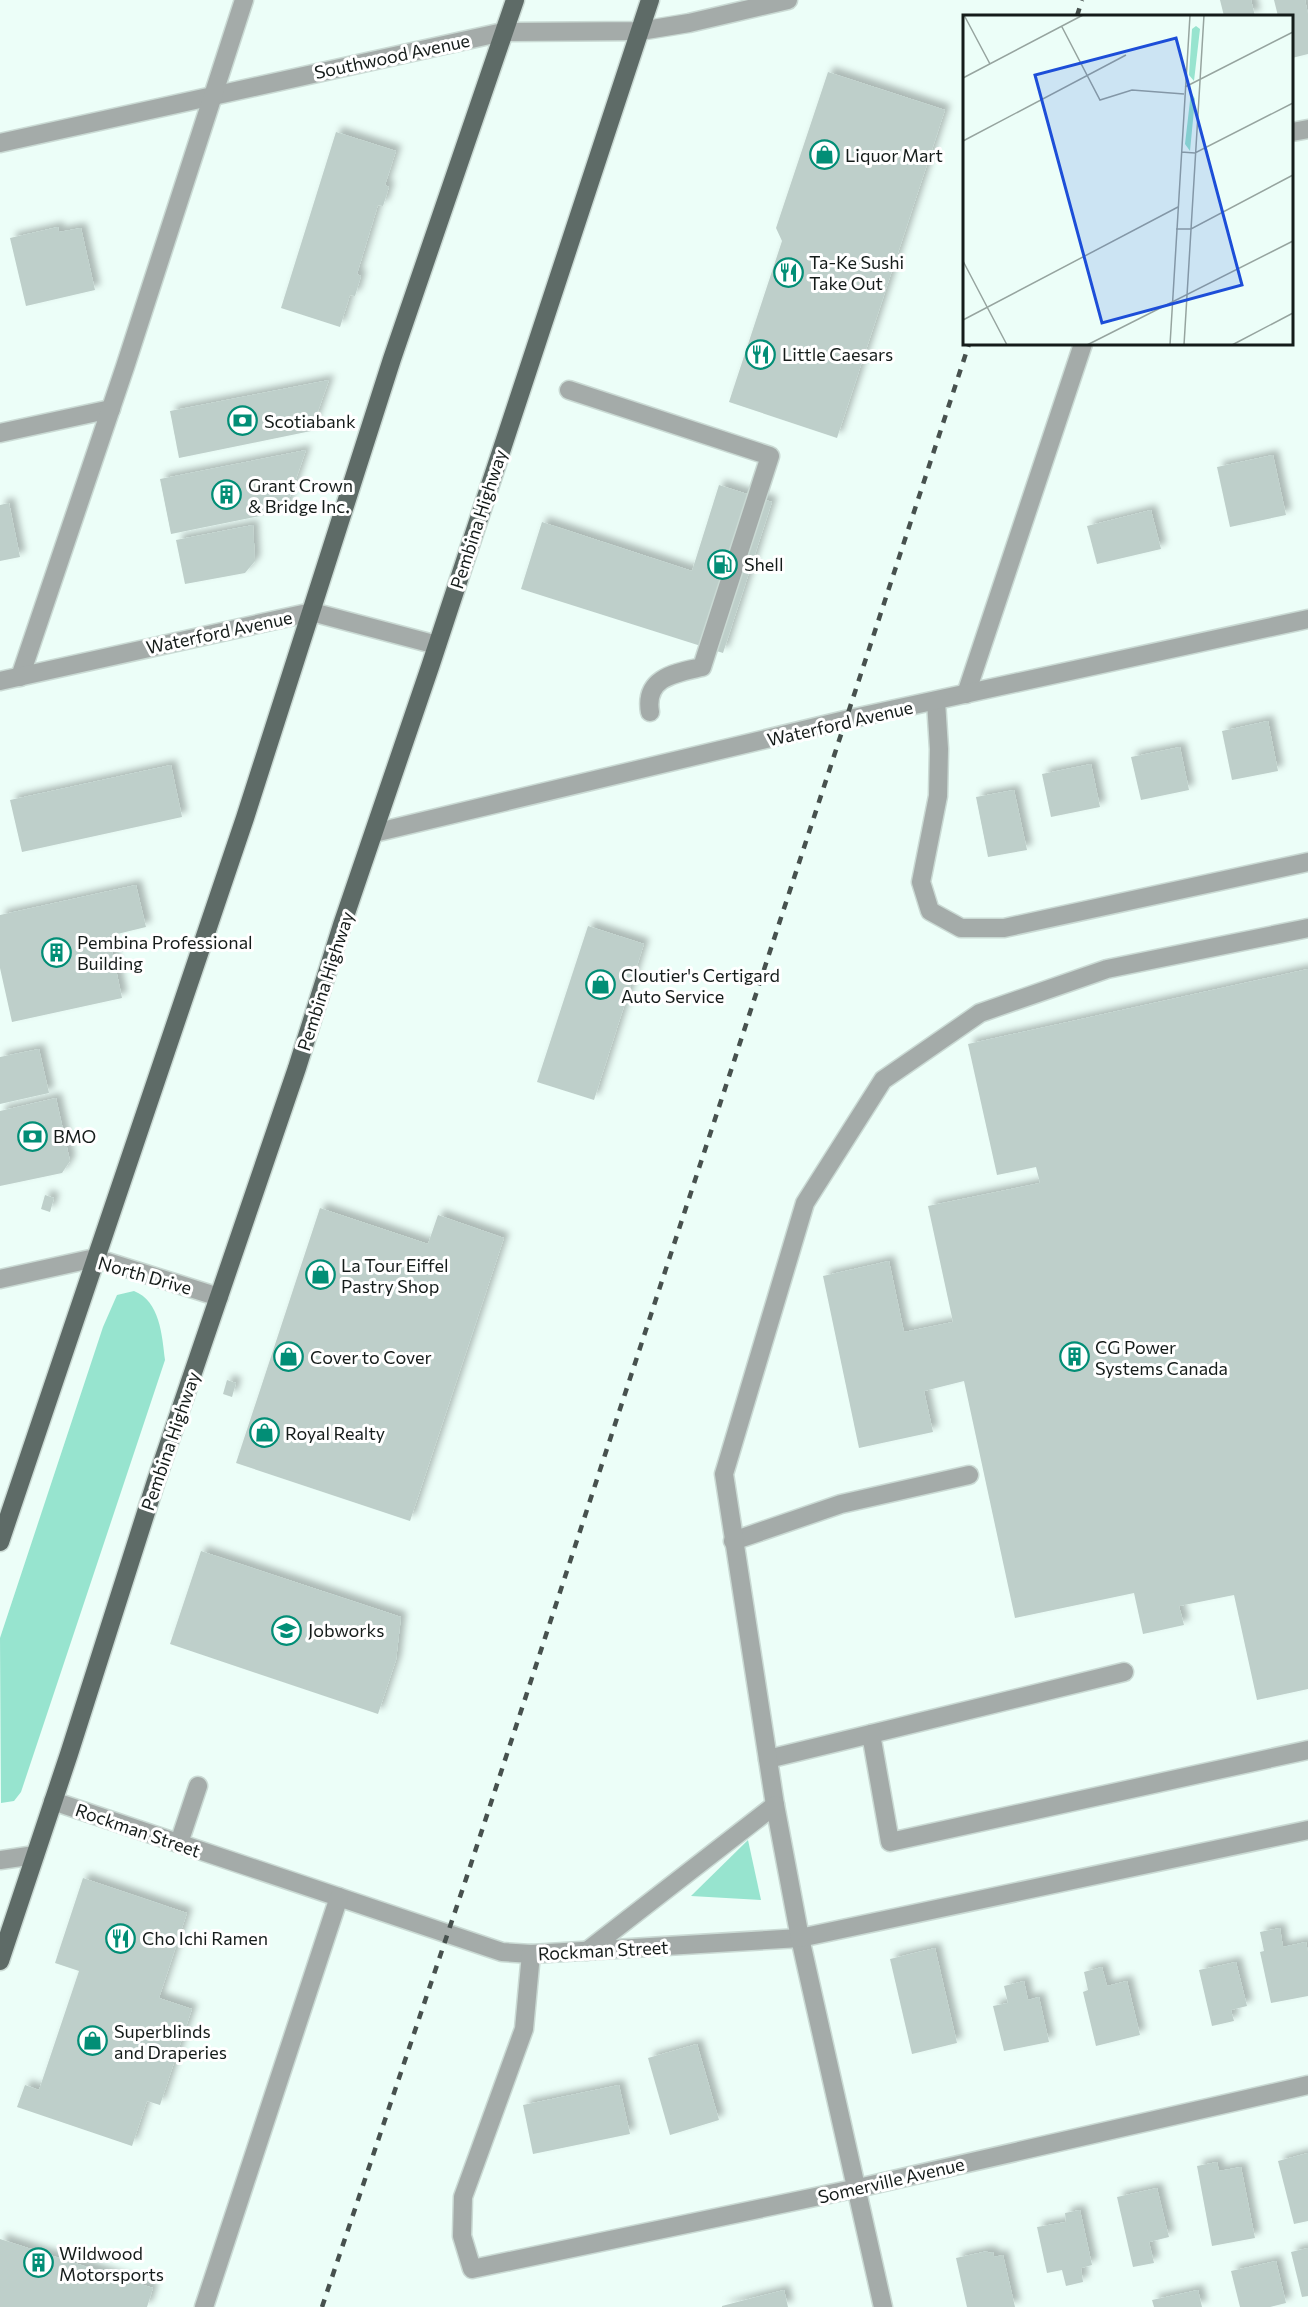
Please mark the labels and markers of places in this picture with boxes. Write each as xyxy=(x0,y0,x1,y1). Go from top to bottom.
shop icon: Liquor Mart xyxy=(808,139,840,171)
place label: Liquor Mart xyxy=(845,144,943,166)
place label: Ta-Ke Sushi Take Out xyxy=(809,251,904,294)
restaurant icon: Ta-Ke Sushi Take Out xyxy=(772,256,804,288)
restaurant icon: Little Caesars xyxy=(745,338,777,370)
place label: Little Caesars xyxy=(782,343,893,365)
bank icon: Scotiabank xyxy=(227,405,259,437)
place label: Scotiabank xyxy=(264,410,356,432)
place label: Grant Crown & Bridge Inc. xyxy=(248,474,353,517)
building icon: Grant Crown & Bridge Inc. xyxy=(211,479,243,511)
fuel station icon: Shell xyxy=(707,548,739,580)
place label: Shell xyxy=(744,553,784,575)
place label: Pembina Professional Building xyxy=(77,931,253,974)
building icon: Pembina Professional Building xyxy=(40,936,72,968)
place label: Cloutier's Certigard Auto Service xyxy=(621,964,780,1007)
shop icon: Cloutier's Certigard Auto Service xyxy=(584,969,616,1001)
bank icon: BMO xyxy=(16,1120,48,1152)
place label: BMO xyxy=(53,1125,96,1147)
place label: La Tour Eiffel Pastry Shop xyxy=(341,1254,449,1297)
shop icon: La Tour Eiffel Pastry Shop xyxy=(304,1259,336,1291)
place label: CG Power Systems Canada xyxy=(1095,1336,1228,1379)
shop icon: Cover to Cover xyxy=(273,1341,305,1373)
building icon: CG Power Systems Canada xyxy=(1058,1341,1090,1373)
place label: Cover to Cover xyxy=(310,1346,432,1368)
shop icon: Royal Realty xyxy=(248,1417,280,1449)
place label: Royal Realty xyxy=(285,1422,385,1444)
school or university icon: Jobworks xyxy=(271,1614,303,1646)
place label: Jobworks xyxy=(308,1619,384,1641)
restaurant icon: Cho Ichi Ramen xyxy=(105,1922,137,1954)
place label: Cho Ichi Ramen xyxy=(142,1927,268,1949)
place label: Superblinds and Draperies xyxy=(114,2020,227,2063)
shop icon: Superblinds and Draperies xyxy=(77,2025,109,2057)
place label: Wildwood Motorsports xyxy=(59,2242,164,2285)
building icon: Wildwood Motorsports xyxy=(22,2247,54,2279)

